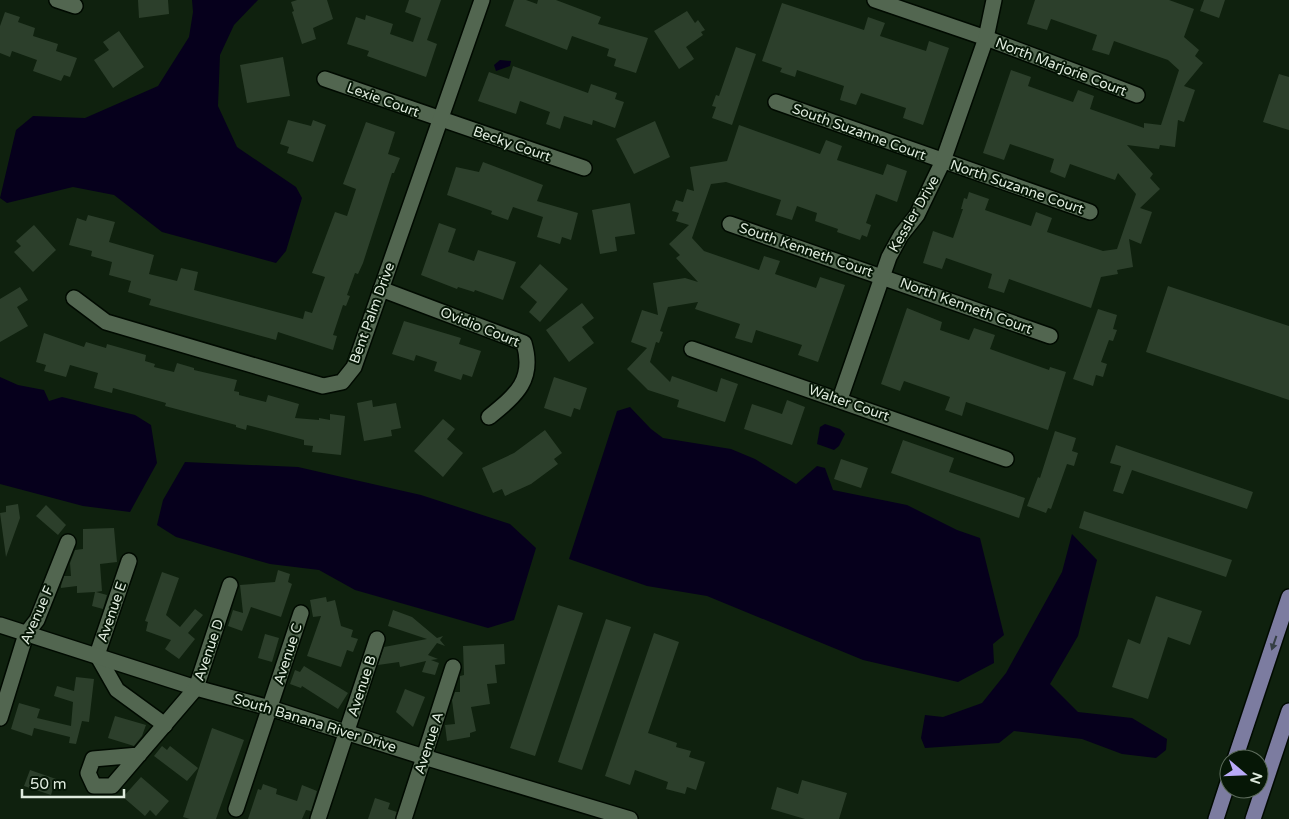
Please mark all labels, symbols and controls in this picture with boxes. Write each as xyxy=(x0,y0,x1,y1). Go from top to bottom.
street label: North Marjorie Court xyxy=(993,34,1130,100)
street label: Lexie Court xyxy=(344,79,422,121)
street label: South Suzanne Court xyxy=(790,100,929,164)
street label: Becky Court xyxy=(471,123,554,165)
street label: North Suzanne Court xyxy=(948,156,1087,218)
street label: Kessler Drive xyxy=(885,173,943,255)
street label: South Kenneth Court xyxy=(737,219,876,281)
street label: Bent Palm Drive xyxy=(346,260,398,366)
street label: North Kenneth Court xyxy=(898,274,1035,338)
street label: Ovidio Court xyxy=(438,303,523,351)
street label: Walter Court xyxy=(806,381,892,425)
street label: Avenue E xyxy=(94,580,130,644)
street label: Avenue F xyxy=(17,583,58,647)
street label: Avenue D xyxy=(191,617,227,683)
street label: Avenue C xyxy=(270,621,306,687)
one-way arrow xyxy=(1269,636,1277,651)
street label: Avenue B xyxy=(344,653,380,719)
street label: South Banana River Drive xyxy=(232,690,399,756)
street label: Avenue A xyxy=(411,710,447,776)
north arrow xyxy=(1219,749,1269,799)
scale bar xyxy=(22,766,125,798)
text: N xyxy=(1246,770,1266,786)
text: 50 m xyxy=(30,775,67,793)

